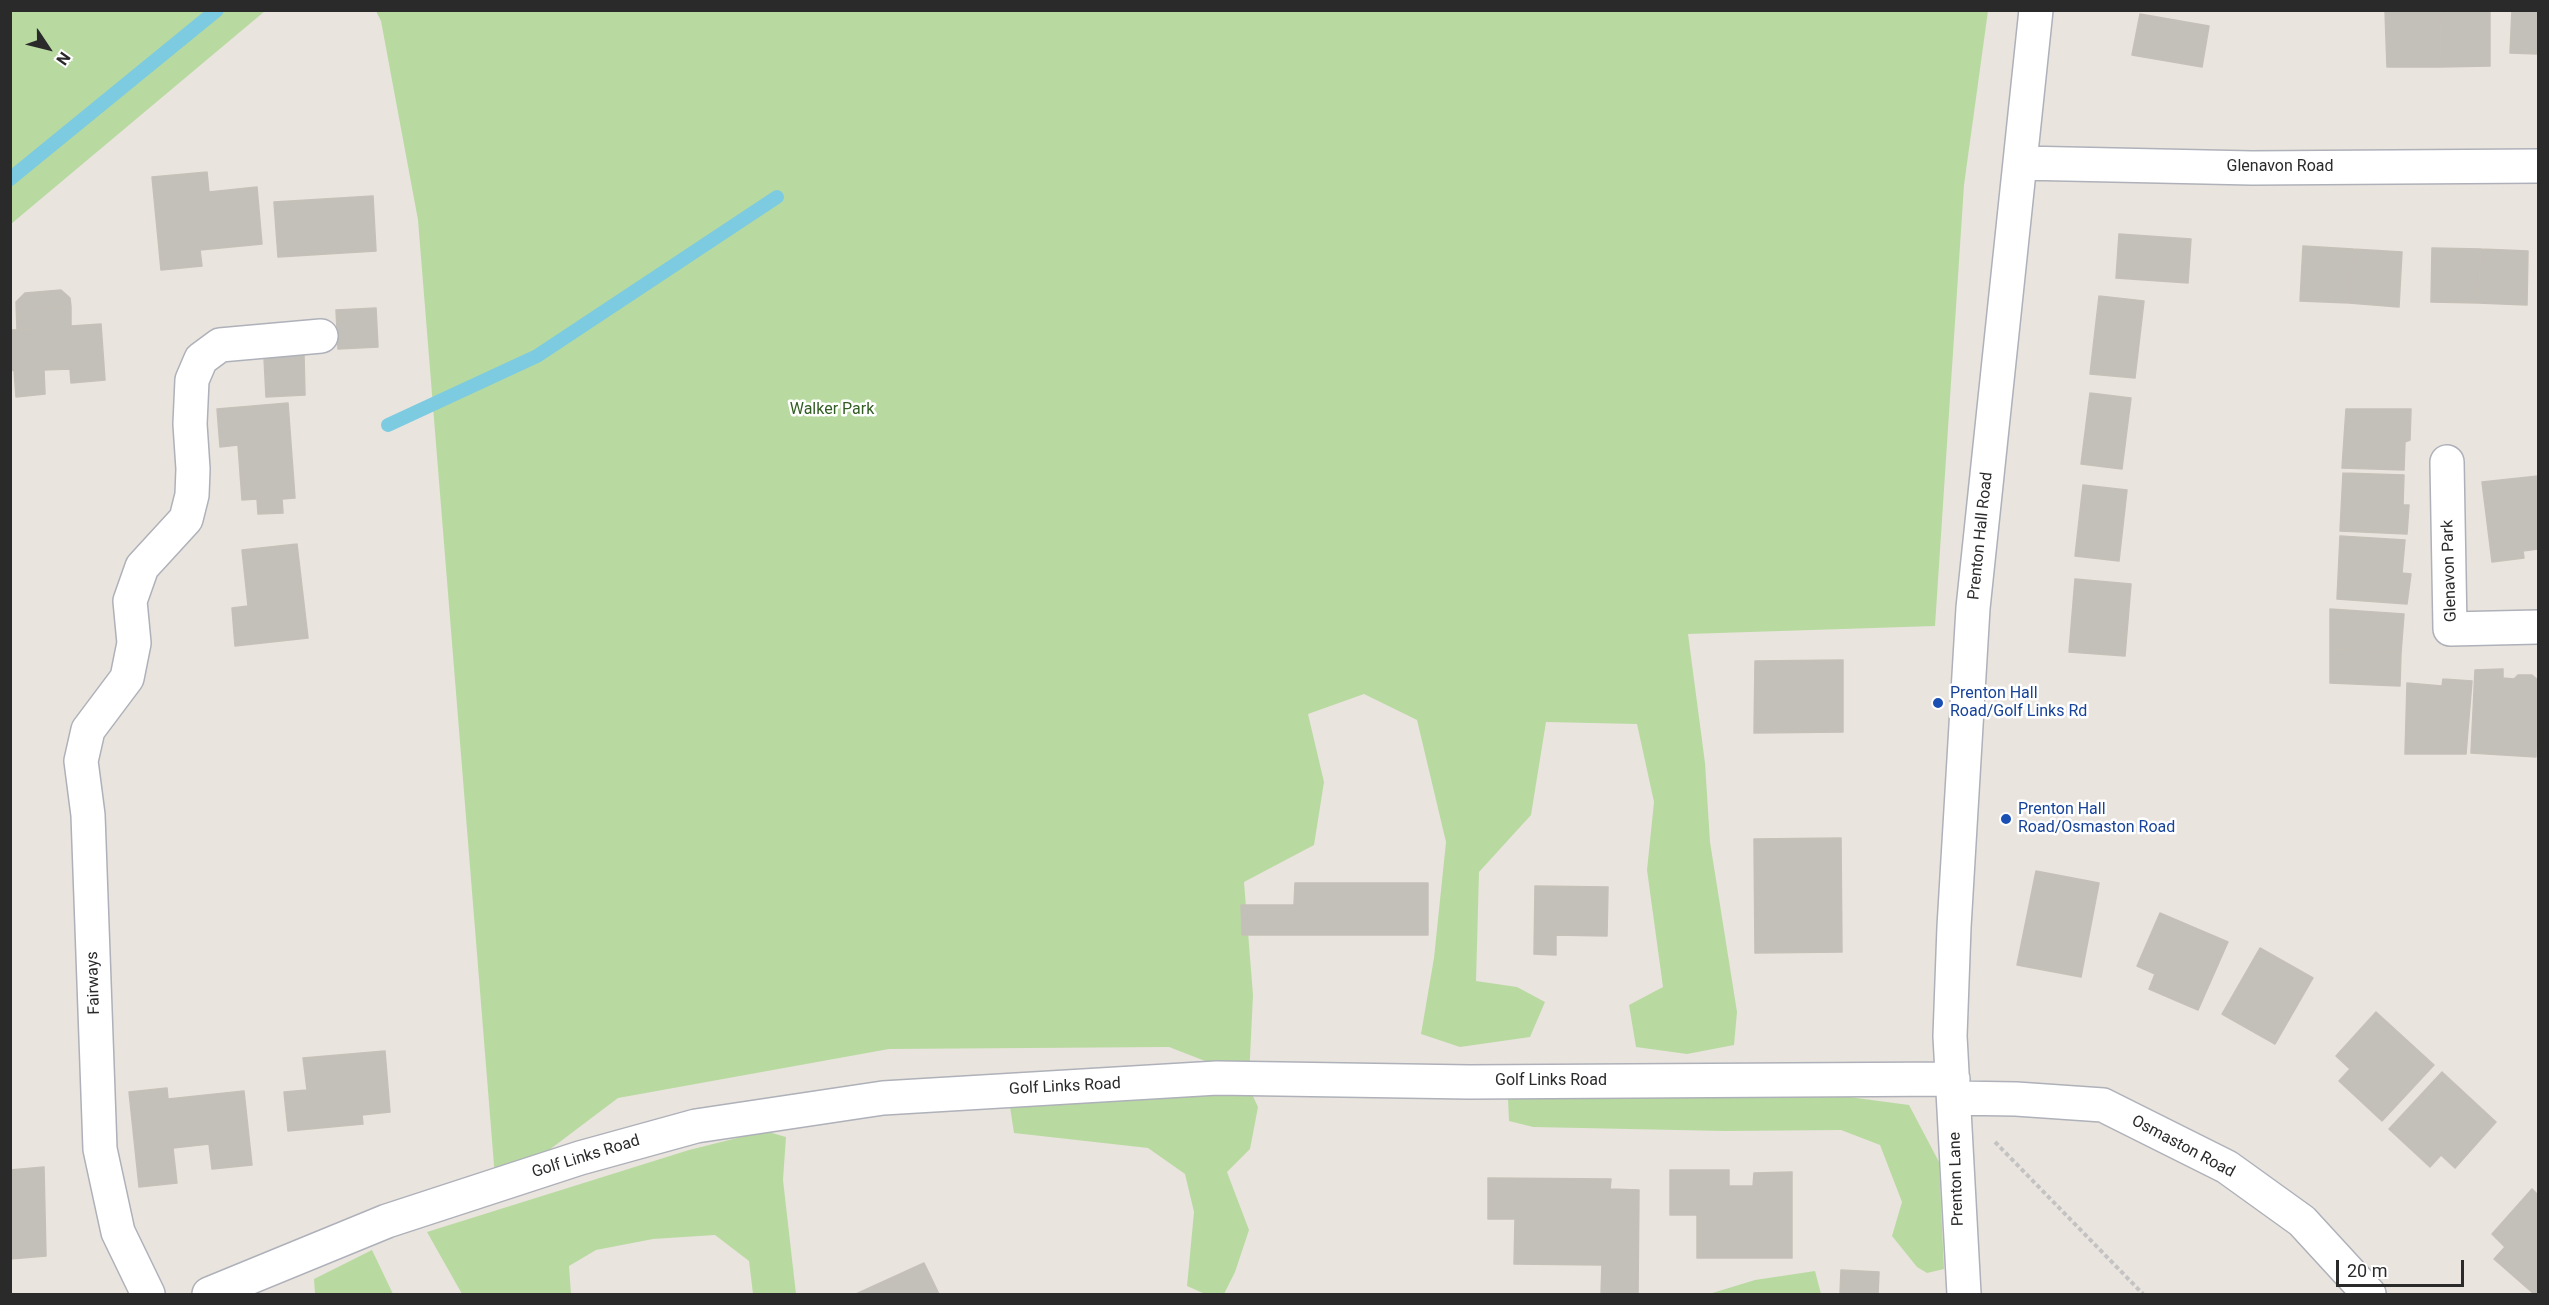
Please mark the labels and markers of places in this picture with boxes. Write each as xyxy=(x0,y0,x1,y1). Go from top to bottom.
place label: Prenton Hall Road/Golf Links Rd xyxy=(1950,684,2087,722)
marker: Prenton Hall Road/Golf Links Rd xyxy=(1931,696,1945,710)
place label: Prenton Hall Road/Osmaston Road xyxy=(2018,800,2175,838)
marker: Prenton Hall Road/Osmaston Road xyxy=(1999,812,2013,826)

